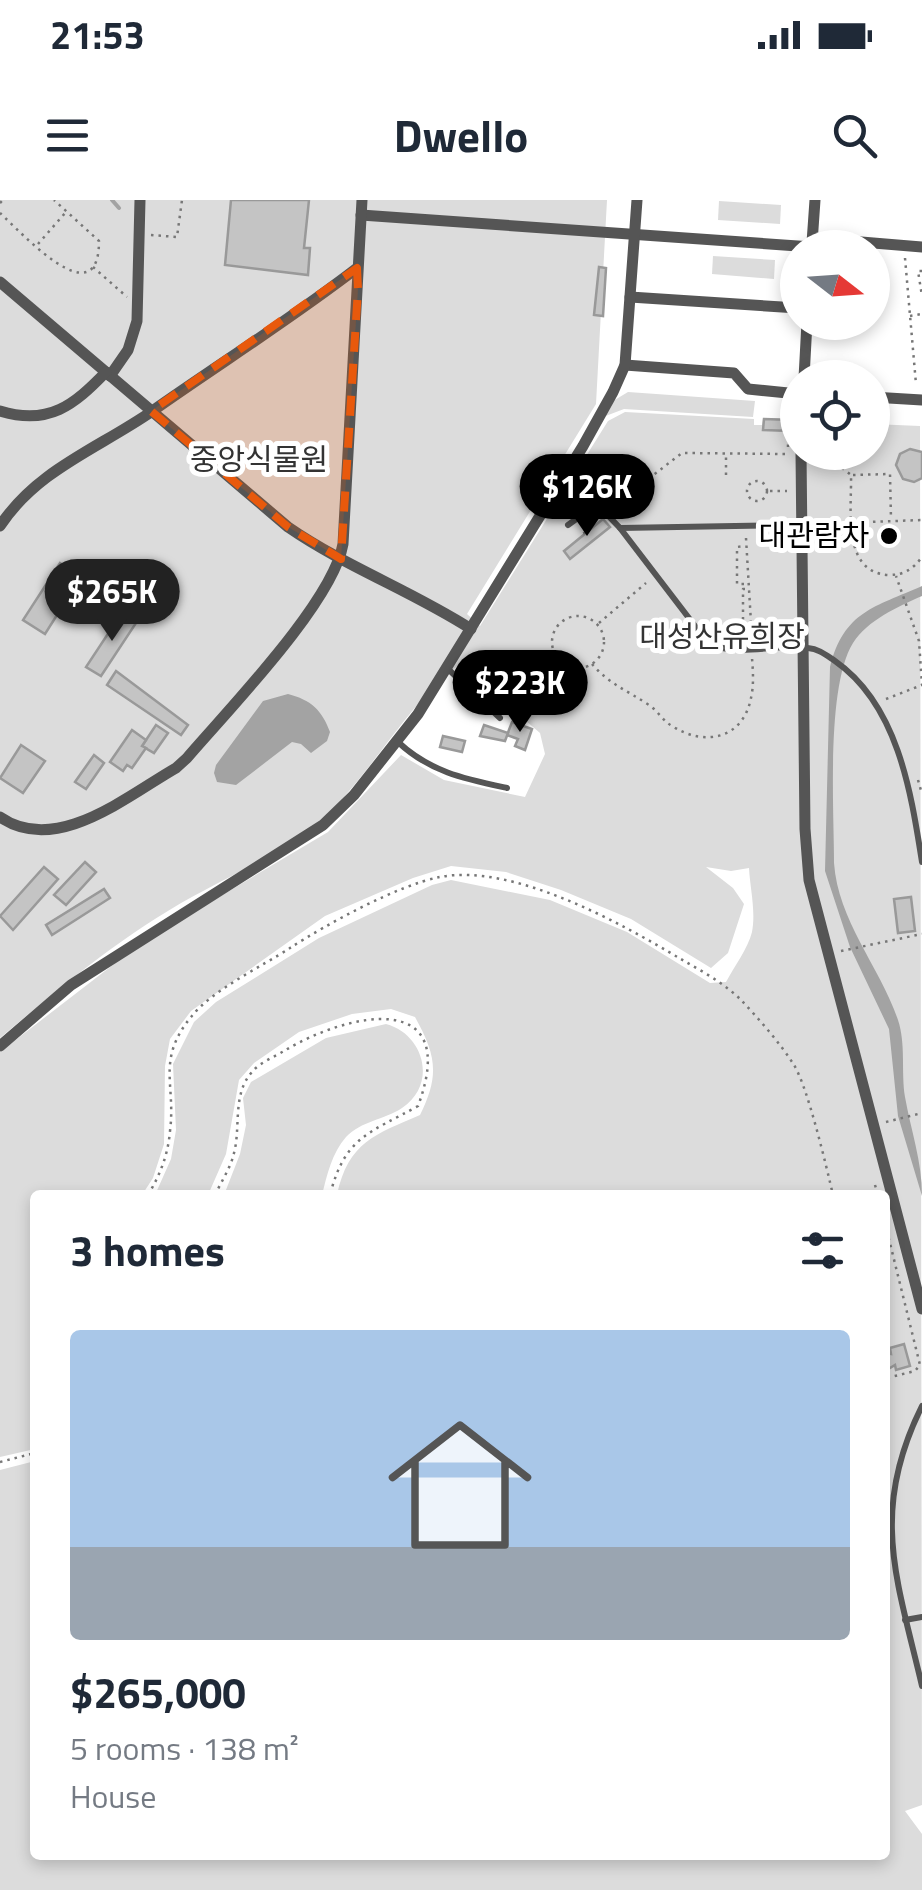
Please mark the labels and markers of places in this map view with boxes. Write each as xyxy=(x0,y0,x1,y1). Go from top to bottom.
pin: $126K xyxy=(517,454,657,539)
place label: 대관람차 xyxy=(759,512,869,558)
marker: 대관람차 xyxy=(878,525,900,547)
pin: $265K xyxy=(42,559,182,644)
pin: $223K xyxy=(450,650,590,735)

